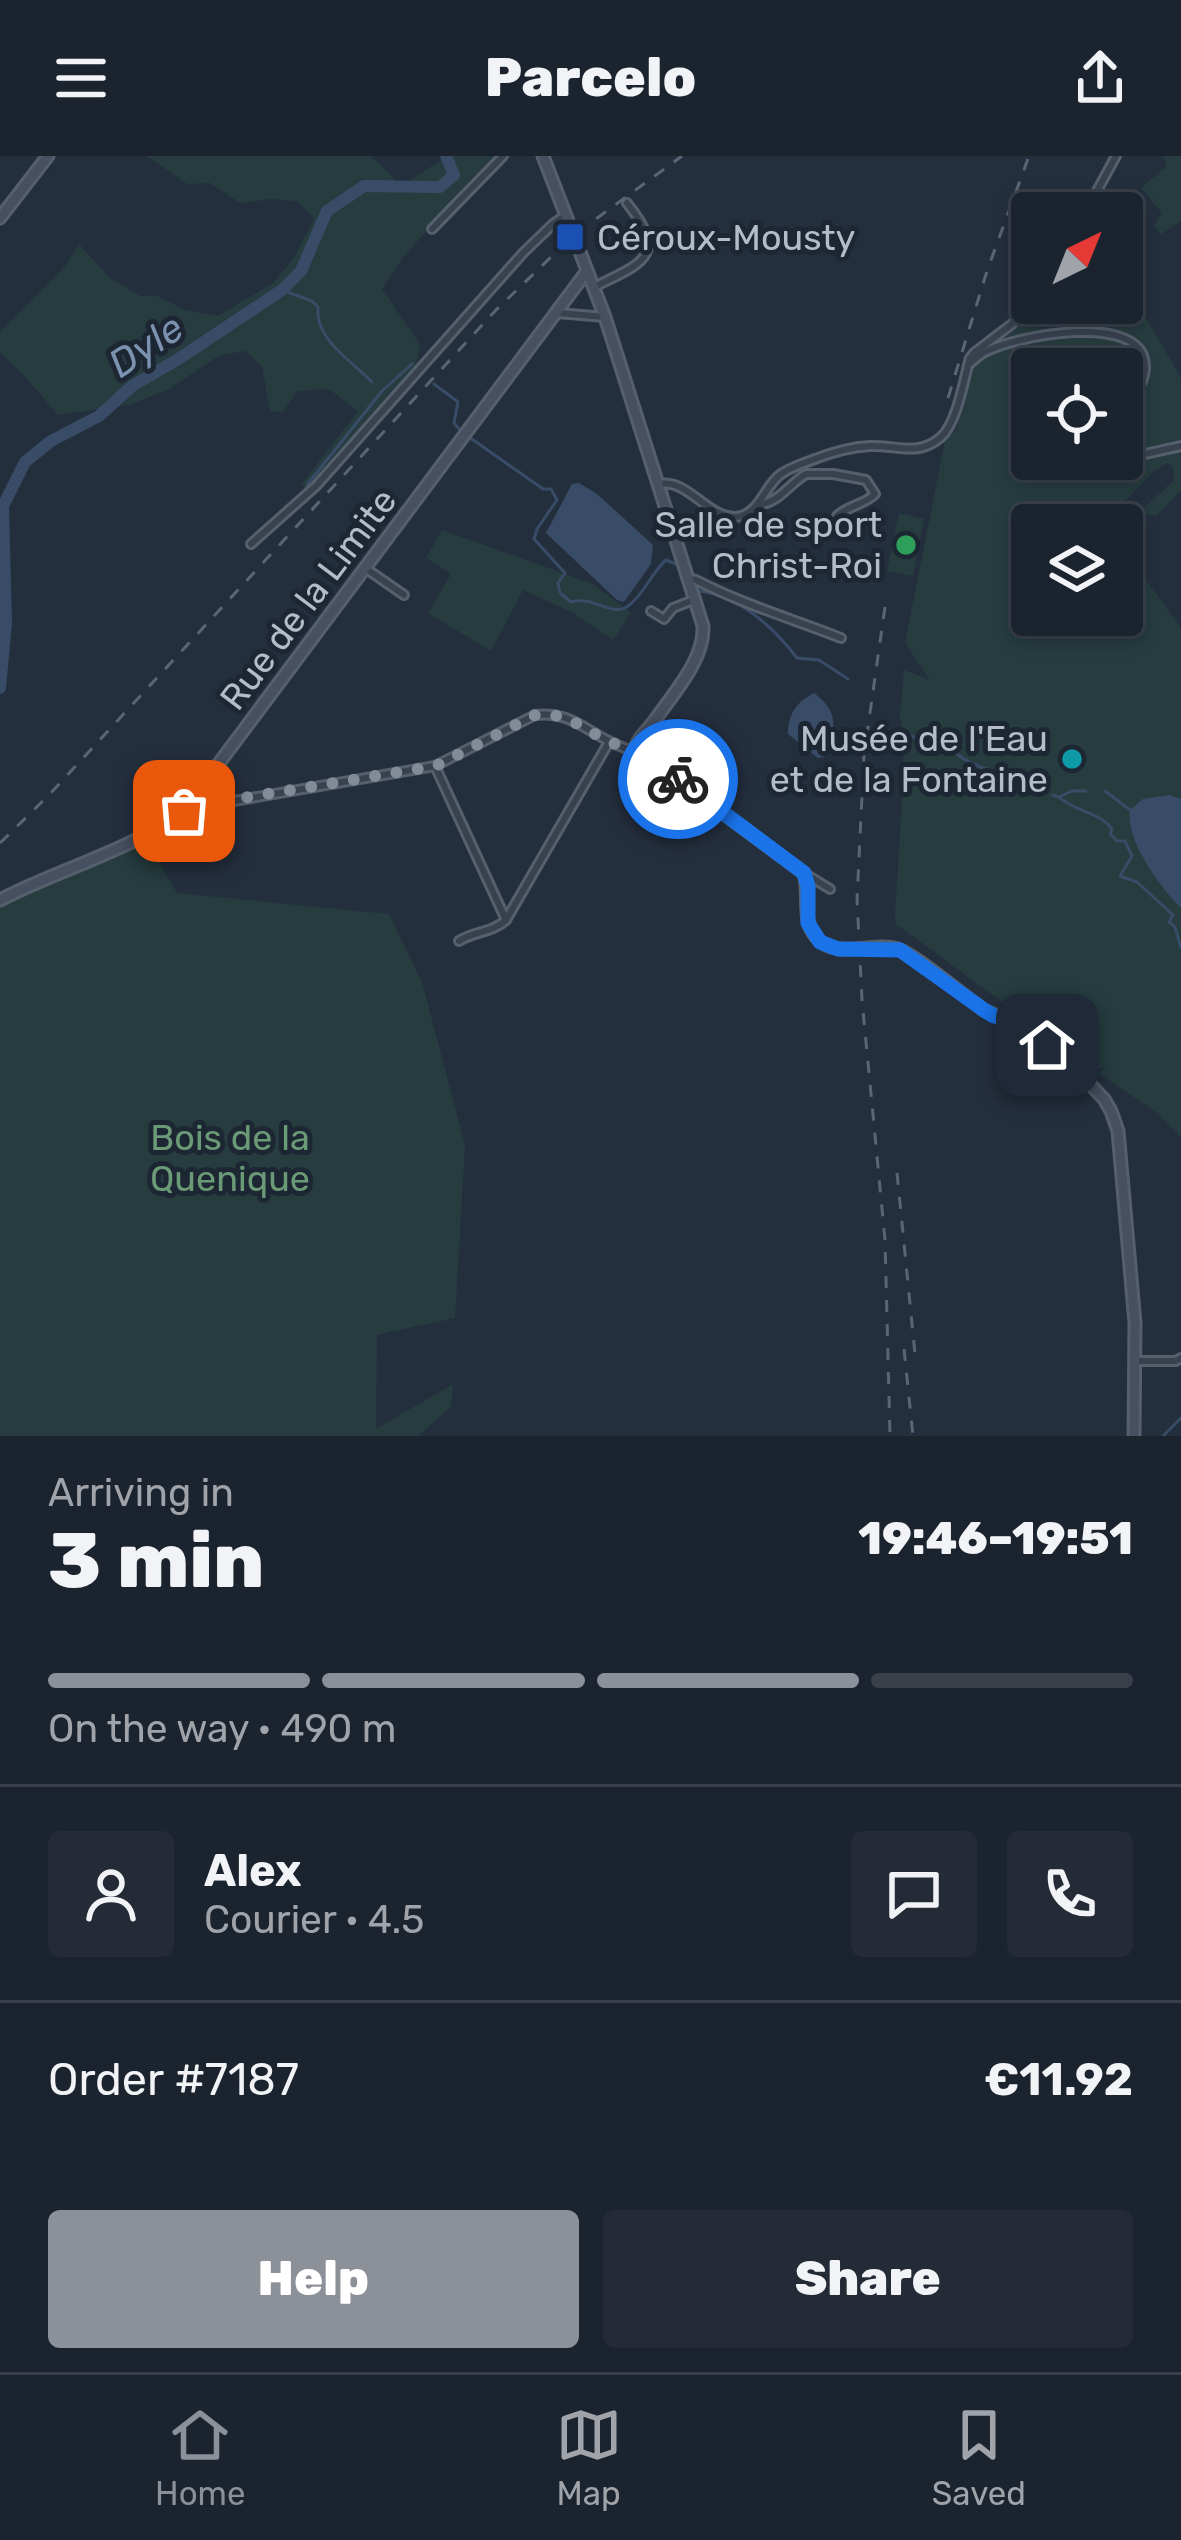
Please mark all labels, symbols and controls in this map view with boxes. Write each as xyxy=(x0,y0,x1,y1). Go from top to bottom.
icon: menu xyxy=(48,45,114,111)
icon: share xyxy=(1067,45,1133,111)
text: Parcelo xyxy=(485,46,696,110)
north arrow xyxy=(1011,192,1143,324)
map controls xyxy=(1011,192,1143,636)
place label: Céroux-Mousty xyxy=(597,216,856,259)
marker: Céroux-Mousty xyxy=(554,221,586,253)
water label: Dyle xyxy=(100,304,192,387)
button: locate xyxy=(1011,348,1143,480)
street label: Rue de la Limite xyxy=(211,480,405,718)
place label: Salle de sport Christ-Roi xyxy=(655,503,882,587)
button: layers xyxy=(1011,504,1143,636)
marker: Salle de sport Christ-Roi xyxy=(893,532,919,558)
place label: Musée de l'Eau et de la Fontaine xyxy=(770,717,1048,801)
courier xyxy=(618,719,738,839)
icon: bike xyxy=(645,746,711,812)
marker: Musée de l'Eau et de la Fontaine xyxy=(1059,746,1085,772)
pin xyxy=(133,760,235,862)
icon: bag xyxy=(151,778,217,844)
pin xyxy=(996,994,1098,1096)
icon: home xyxy=(1014,1012,1080,1078)
park label: Bois de la Quenique xyxy=(150,1116,310,1200)
text: Arriving in xyxy=(48,1470,234,1516)
text: 19:46–19:51 xyxy=(858,1512,1133,1565)
text: 3 min xyxy=(48,1514,264,1607)
text: On the way · 490 m xyxy=(48,1706,397,1752)
button: person xyxy=(48,1831,174,1957)
button: chat xyxy=(851,1831,977,1957)
button: phone xyxy=(1007,1831,1133,1957)
text: Alex xyxy=(204,1844,302,1897)
text: Courier · 4.5 xyxy=(204,1897,424,1943)
text: Order #7187 xyxy=(48,2053,299,2106)
text: €11.92 xyxy=(984,2053,1133,2106)
button: Help xyxy=(48,2210,579,2348)
button: Share xyxy=(603,2210,1133,2348)
tab: Home xyxy=(155,2402,245,2513)
tab: Map xyxy=(556,2402,622,2513)
tab: Saved xyxy=(932,2402,1026,2513)

